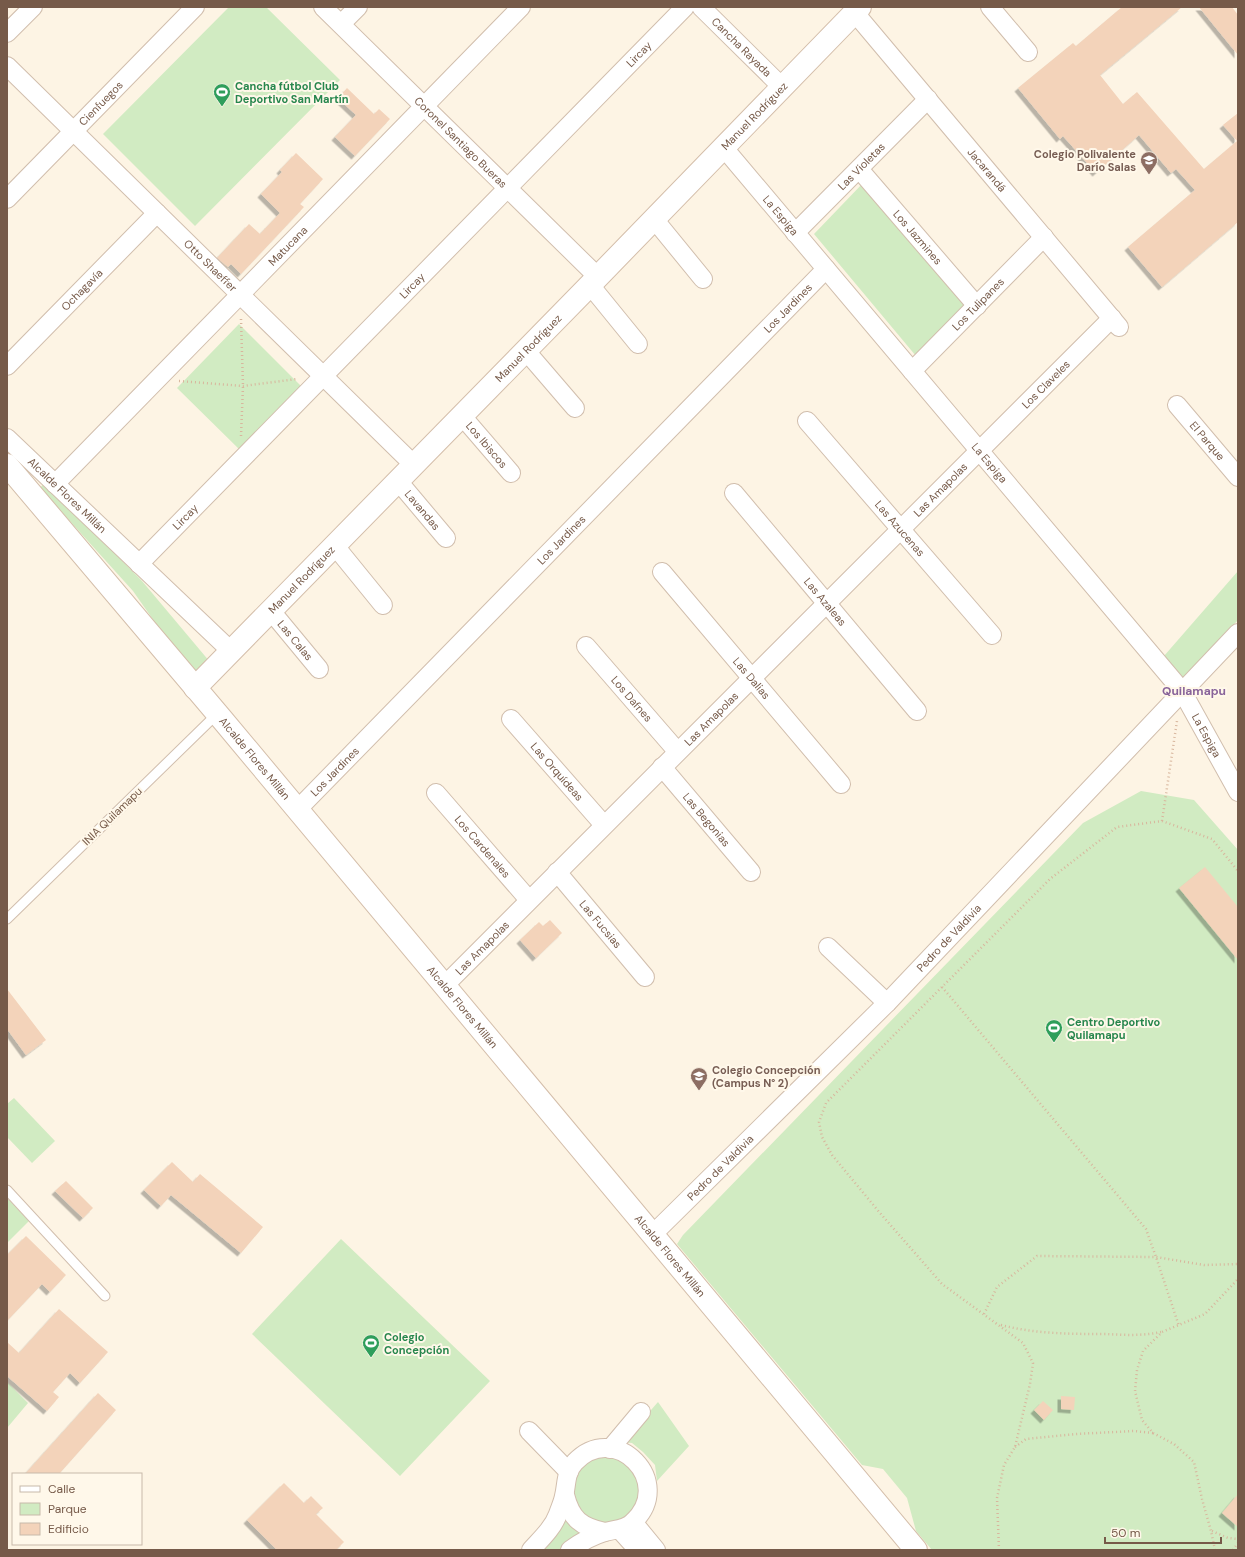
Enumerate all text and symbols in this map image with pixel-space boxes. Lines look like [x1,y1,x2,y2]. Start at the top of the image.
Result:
street label: Cancha Rayada [709,14,774,80]
street label: Lircay [623,38,655,70]
street label: Cienfuegos [76,78,126,129]
place label: Cancha fútbol Club Deportivo San Martín [235,79,349,106]
street label: Manuel Rodríguez [718,79,790,153]
sports icon: Cancha fútbol Club Deportivo San Martín [212,82,232,107]
street label: Coronel Santiago Bueras [411,94,510,191]
street label: Las Violetas [835,140,888,193]
street label: Jacarandá [964,145,1009,195]
place label: Colegio Polivalente Darío Salas [1034,147,1136,174]
school or university icon: Colegio Polivalente Darío Salas [1139,150,1159,175]
street label: La Espiga [760,192,802,238]
street label: Los Jazmines [890,207,945,267]
street label: Matucana [265,223,310,269]
street label: Otto Shaeffer [181,236,240,295]
street label: Ochagavía [58,266,106,314]
street label: Lircay [396,270,428,301]
street label: Los Tulipanes [949,275,1007,333]
street label: Los Jardines [761,280,815,336]
street label: Manuel Rodríguez [492,311,565,385]
street label: Los Claveles [1019,357,1073,411]
street label: El Parque [1187,418,1228,463]
street label: Los Ibiscos [463,419,511,471]
street label: La Espiga [969,440,1011,486]
street label: Alcalde Flores Millán [25,455,109,536]
street label: Las Amapolas [910,460,970,520]
street label: Lavandas [402,487,443,533]
street label: Las Azucenas [872,498,928,559]
street label: Lircay [169,501,201,533]
street label: Los Jardines [534,512,589,567]
street label: Manuel Rodríguez [265,543,338,616]
street label: Las Azaleas [801,575,850,629]
street label: Las Calas [274,617,316,663]
street label: Las Dalias [730,654,773,702]
street label: Los Dafnes [608,673,655,725]
district label: Quilamapu [1162,683,1226,699]
street label: Las Amapolas [681,689,741,749]
street label: La Espiga [1189,711,1224,760]
street label: Alcalde Flores Millán [216,714,293,802]
street label: Las Orquídeas [528,740,586,804]
street label: Los Jardines [308,744,362,799]
street label: INIA Quilamapu [79,784,145,848]
street label: Las Begonias [680,790,733,849]
street label: Los Cardenales [452,813,513,881]
street label: Las Fucsias [577,897,625,951]
street label: Pedro de Valdivia [913,901,984,975]
street label: Las Amapolas [452,918,512,978]
street label: Alcalde Flores Millán [424,963,501,1051]
place label: Centro Deportivo Quilamapu [1067,1015,1161,1042]
sports icon: Centro Deportivo Quilamapu [1044,1018,1064,1043]
place label: Colegio Concepción (Campus N° 2) [712,1063,821,1090]
school or university icon: Colegio Concepción (Campus N° 2) [689,1066,709,1091]
street label: Pedro de Valdivia [684,1132,756,1203]
street label: Alcalde Flores Millán [632,1212,709,1300]
place label: Colegio Concepción [384,1330,450,1357]
sports icon: Colegio Concepción [361,1333,381,1358]
legend [12,1473,142,1545]
text: Calle [48,1481,75,1497]
text: Parque [48,1501,87,1517]
scale bar [1105,1519,1221,1545]
text: Edificio [48,1521,89,1537]
text: 50 m [1111,1525,1140,1541]

